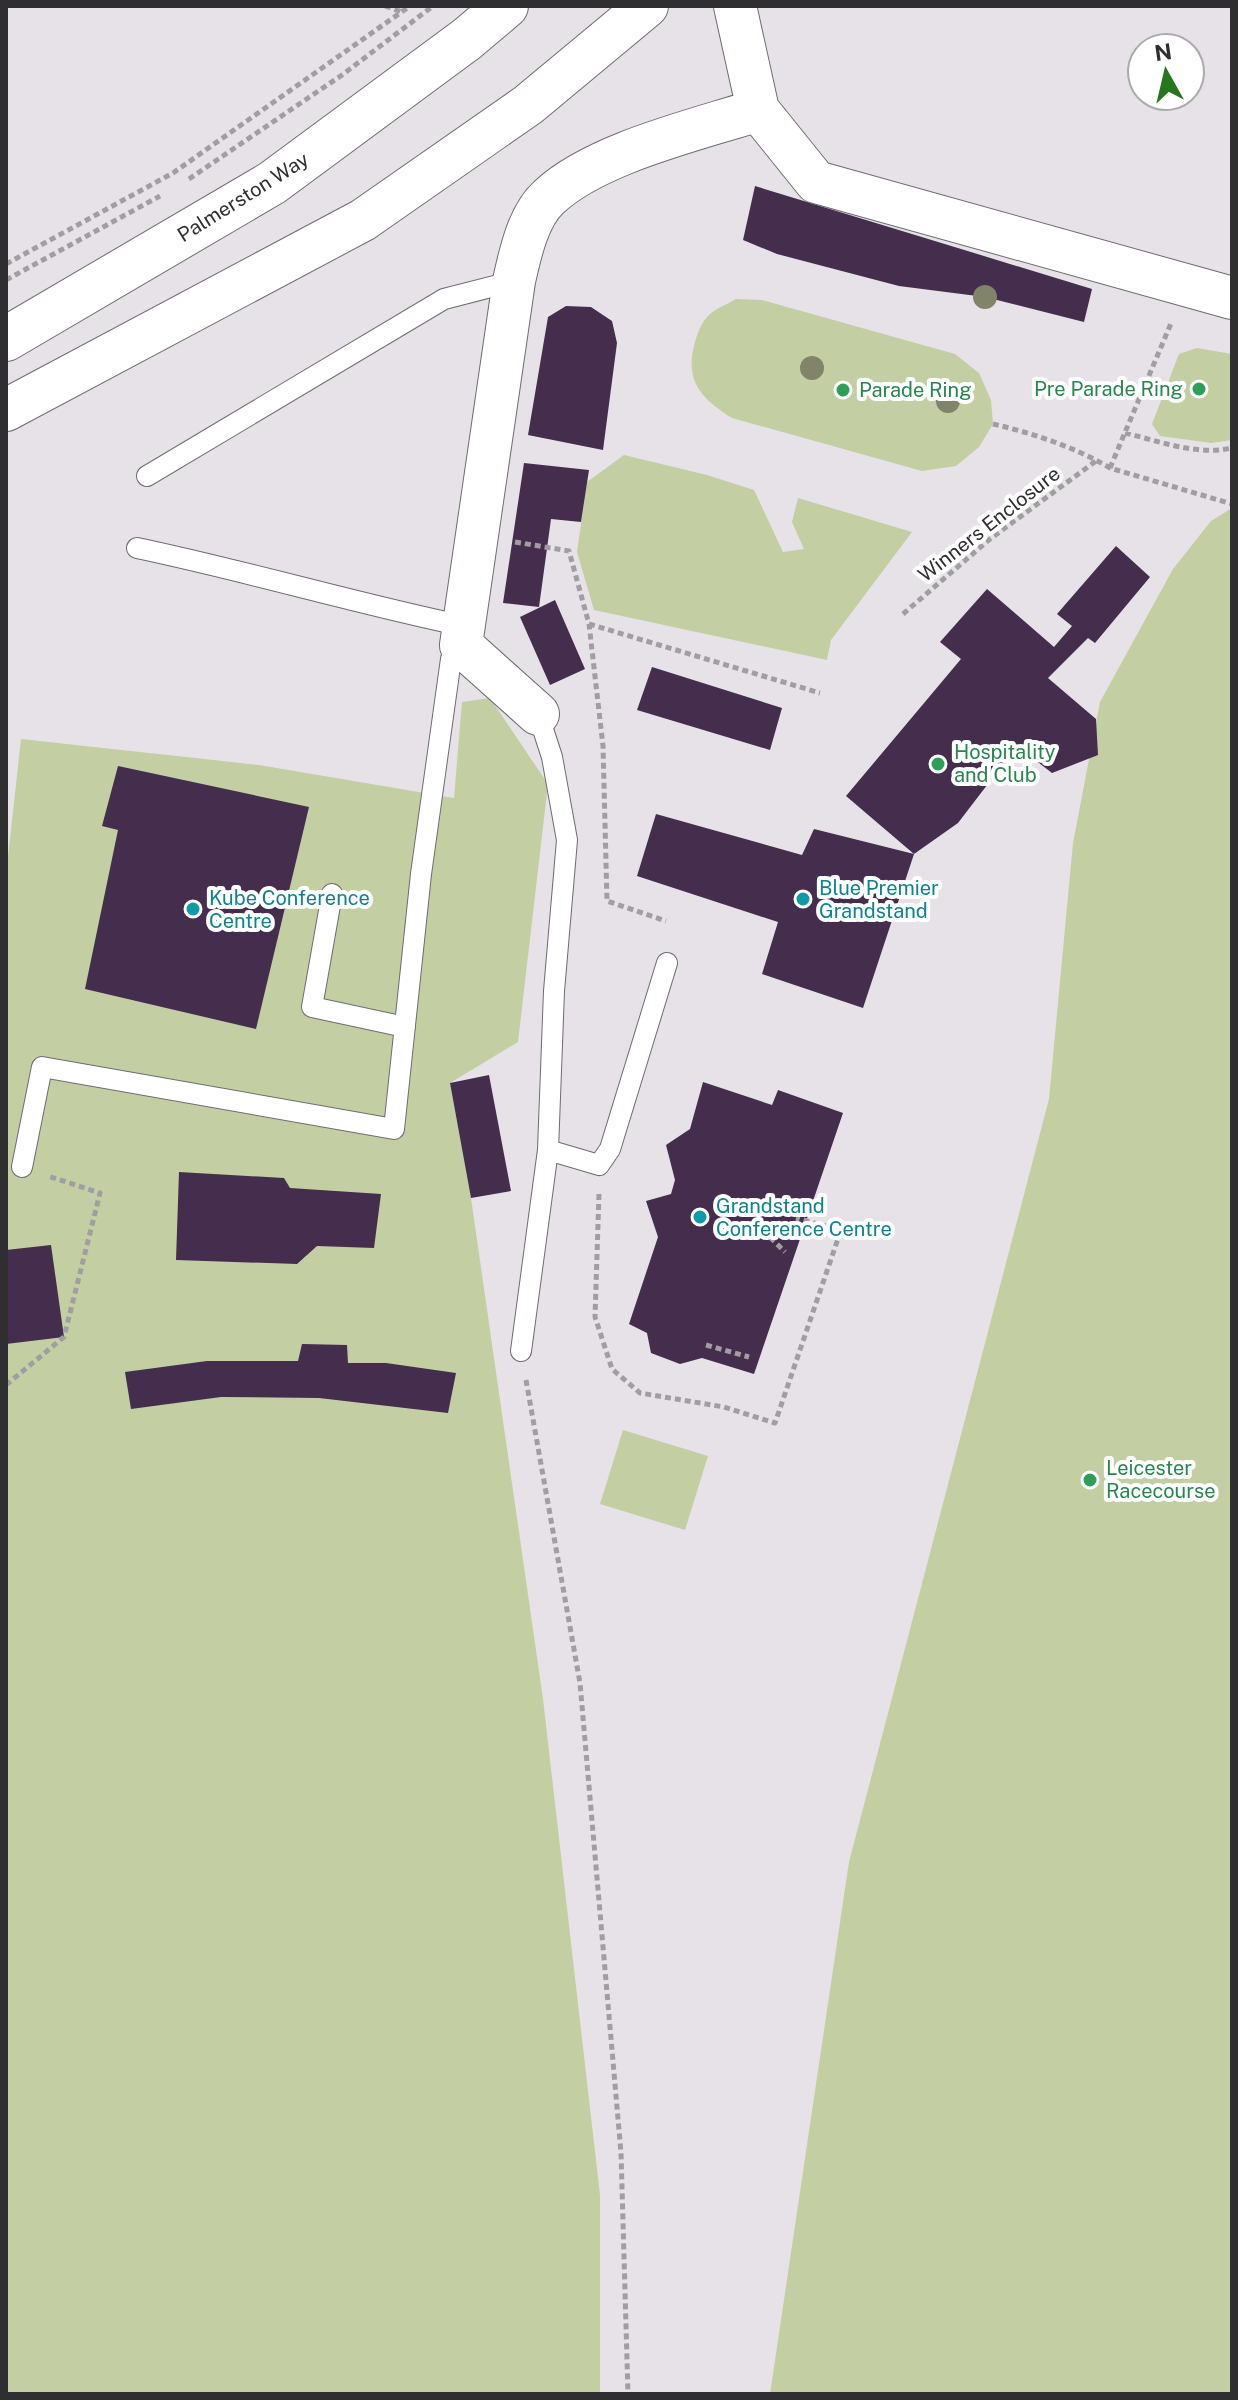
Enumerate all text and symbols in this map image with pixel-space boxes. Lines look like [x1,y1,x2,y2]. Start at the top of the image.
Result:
north arrow [1126,32,1206,112]
text: N [1153,38,1174,66]
street label: Palmerston Way [173,147,313,247]
place label: Pre Parade Ring [1034,377,1183,401]
place label: Parade Ring [859,378,972,402]
marker: Pre Parade Ring [1190,380,1208,398]
marker: Parade Ring [834,381,852,399]
street label: Winners Enclosure [913,461,1065,587]
place label: Hospitality and Club [954,740,1056,787]
marker: Hospitality and Club [929,755,947,773]
place label: Blue Premier Grandstand [819,876,939,923]
place label: Kube Conference Centre [209,886,370,933]
marker: Blue Premier Grandstand [794,890,812,908]
marker: Kube Conference Centre [184,900,202,918]
place label: Grandstand Conference Centre [716,1194,892,1241]
marker: Grandstand Conference Centre [691,1208,709,1226]
place label: Leicester Racecourse [1106,1456,1216,1503]
marker: Leicester Racecourse [1081,1471,1099,1489]

